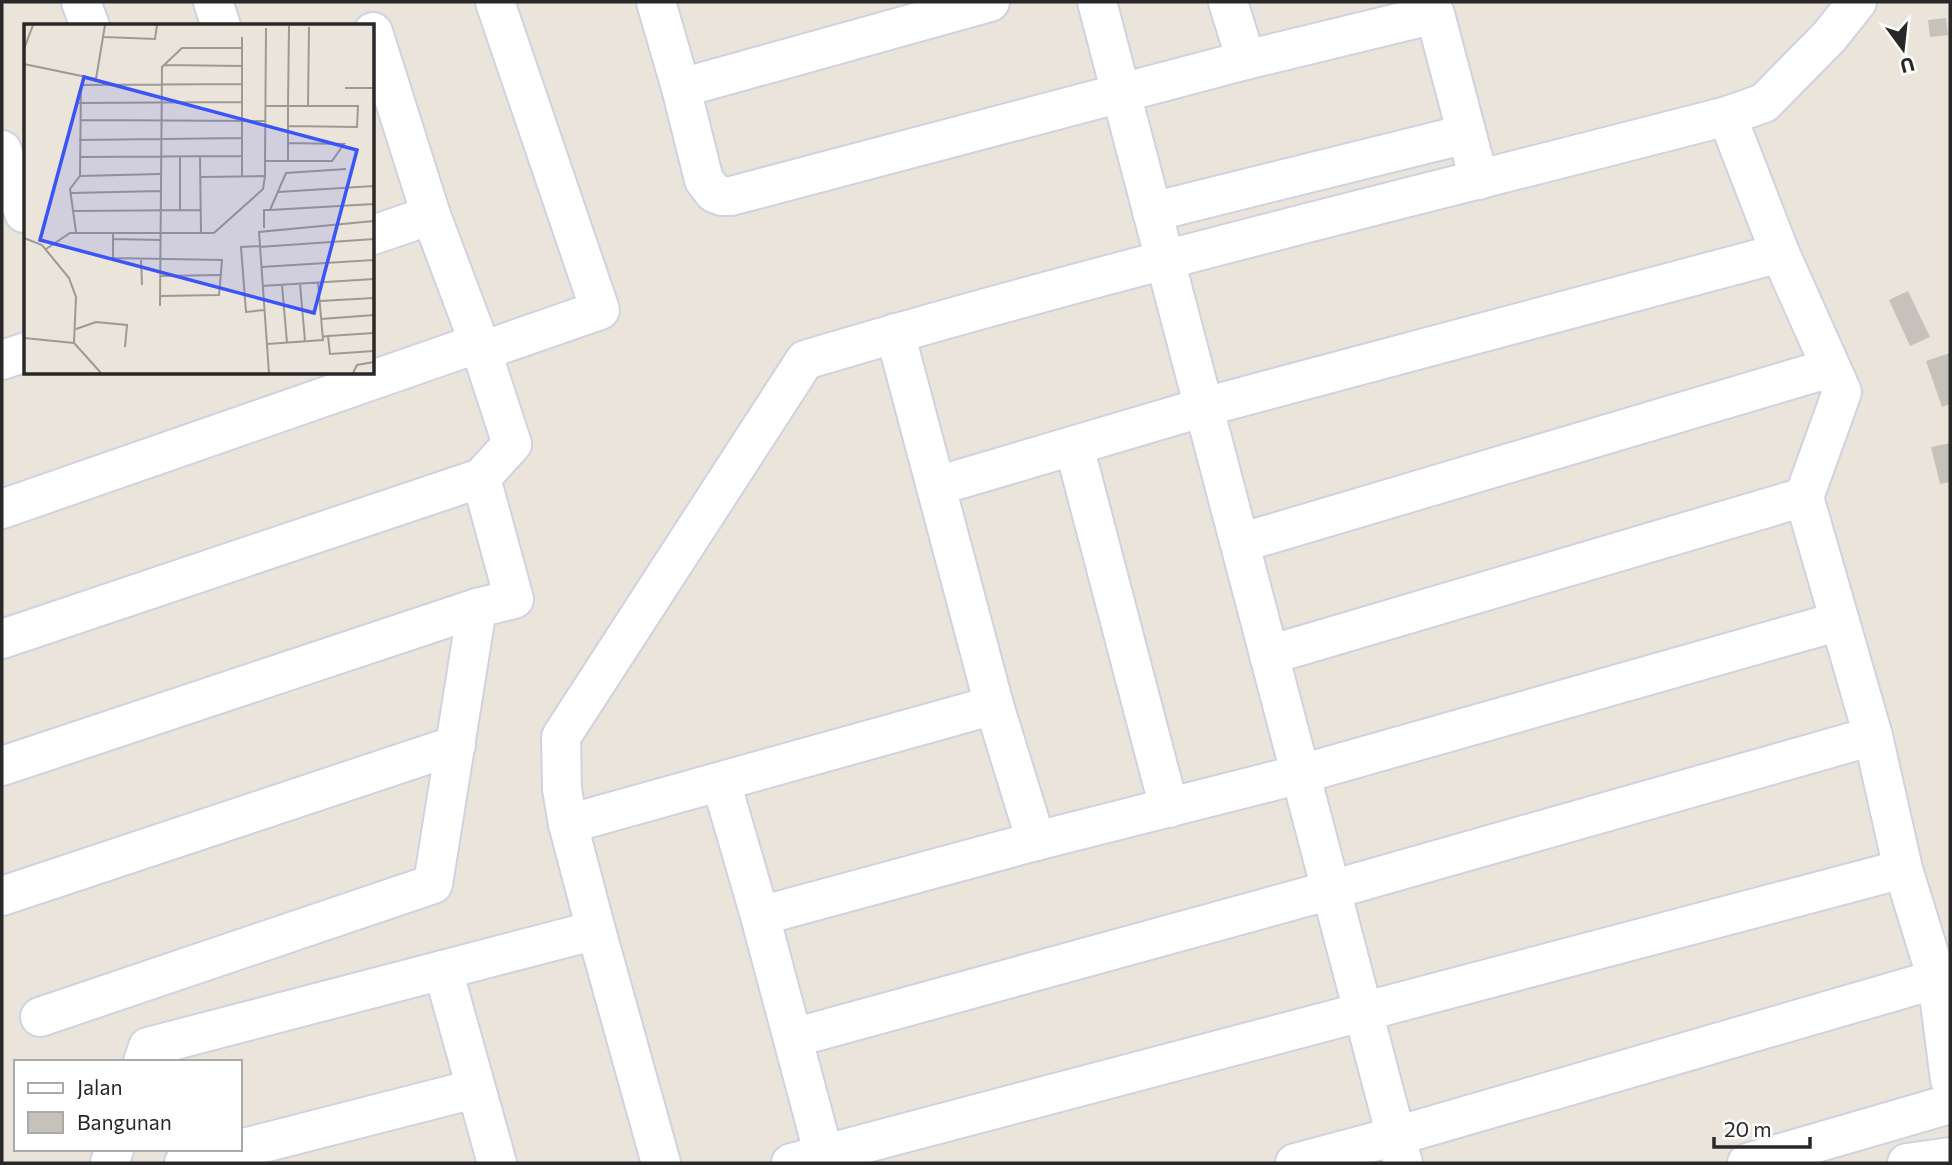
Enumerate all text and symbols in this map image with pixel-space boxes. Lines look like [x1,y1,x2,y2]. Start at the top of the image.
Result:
north arrow [1868,14,1938,84]
inset map [24,24,374,374]
text: U [1898,53,1917,79]
legend [14,1060,242,1151]
text: Jalan [77,1074,122,1099]
scale bar [1714,1106,1810,1150]
text: Bangunan [77,1109,172,1134]
text: 20 m [1724,1116,1772,1141]

